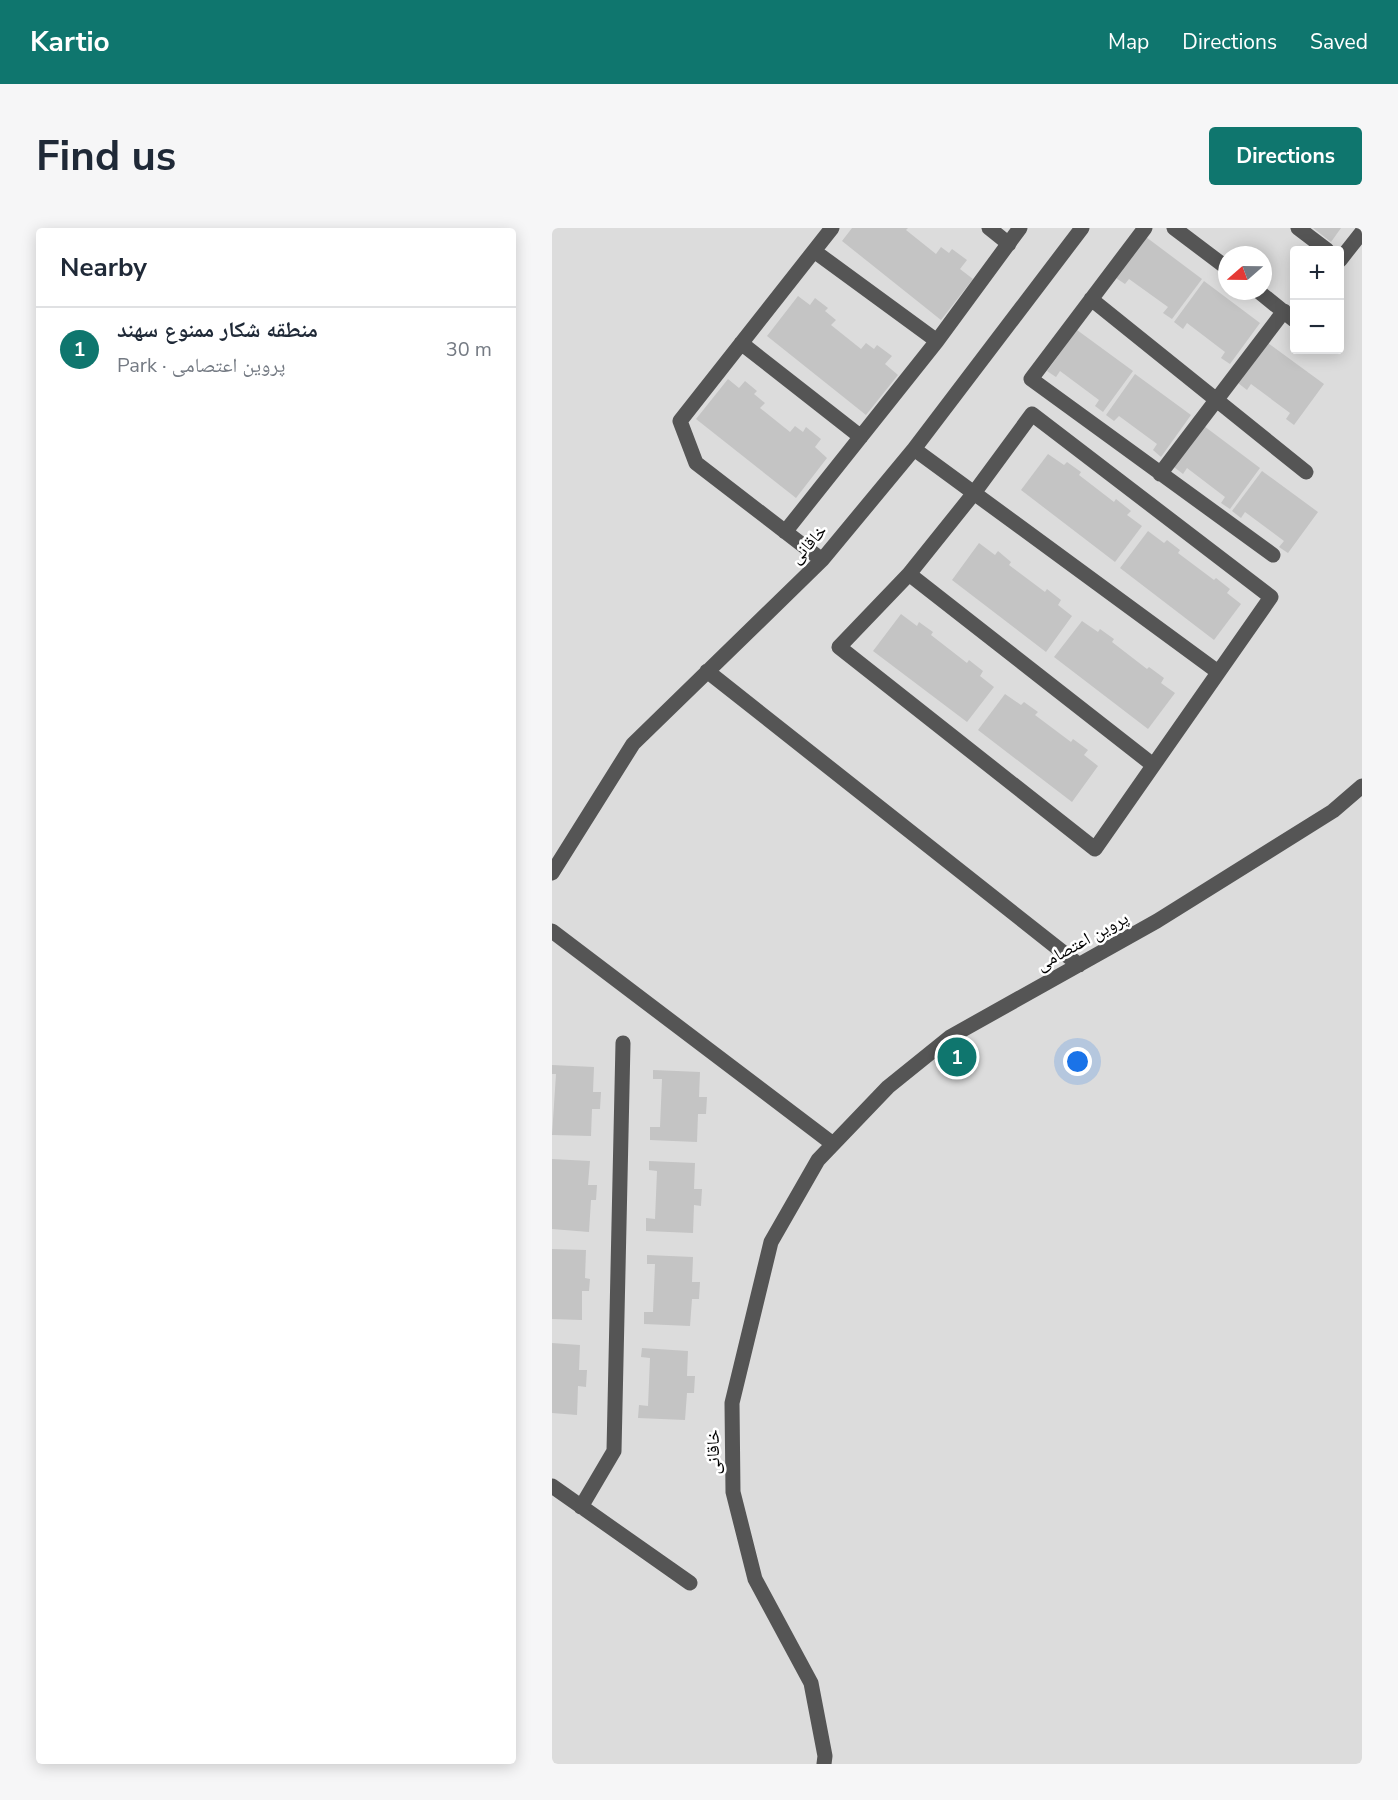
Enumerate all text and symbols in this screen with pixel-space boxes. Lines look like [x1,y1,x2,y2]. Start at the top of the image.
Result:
text: Kartio [30,23,110,61]
text: Map [1108,28,1149,56]
text: Directions [1182,28,1277,56]
text: Saved [1310,28,1368,56]
button: Directions [1209,127,1362,185]
text: Find us [36,128,176,185]
north arrow [1218,246,1272,300]
map controls [1290,246,1344,354]
button: + [1290,246,1344,300]
text: Nearby [60,250,147,285]
button: − [1290,300,1344,354]
text: منطقه شکار ممنوع سهند [117,315,318,345]
text: 1 [74,336,86,363]
text: 30 m [446,336,492,363]
text: Park · پروین اعتصامی [117,352,285,379]
street label: خاقانی [784,519,832,569]
street label: پروین اعتصامی [1031,906,1133,976]
pin: 1 [938,1034,976,1080]
your location [1063,1047,1092,1076]
street label: خاقانی [701,1429,725,1475]

